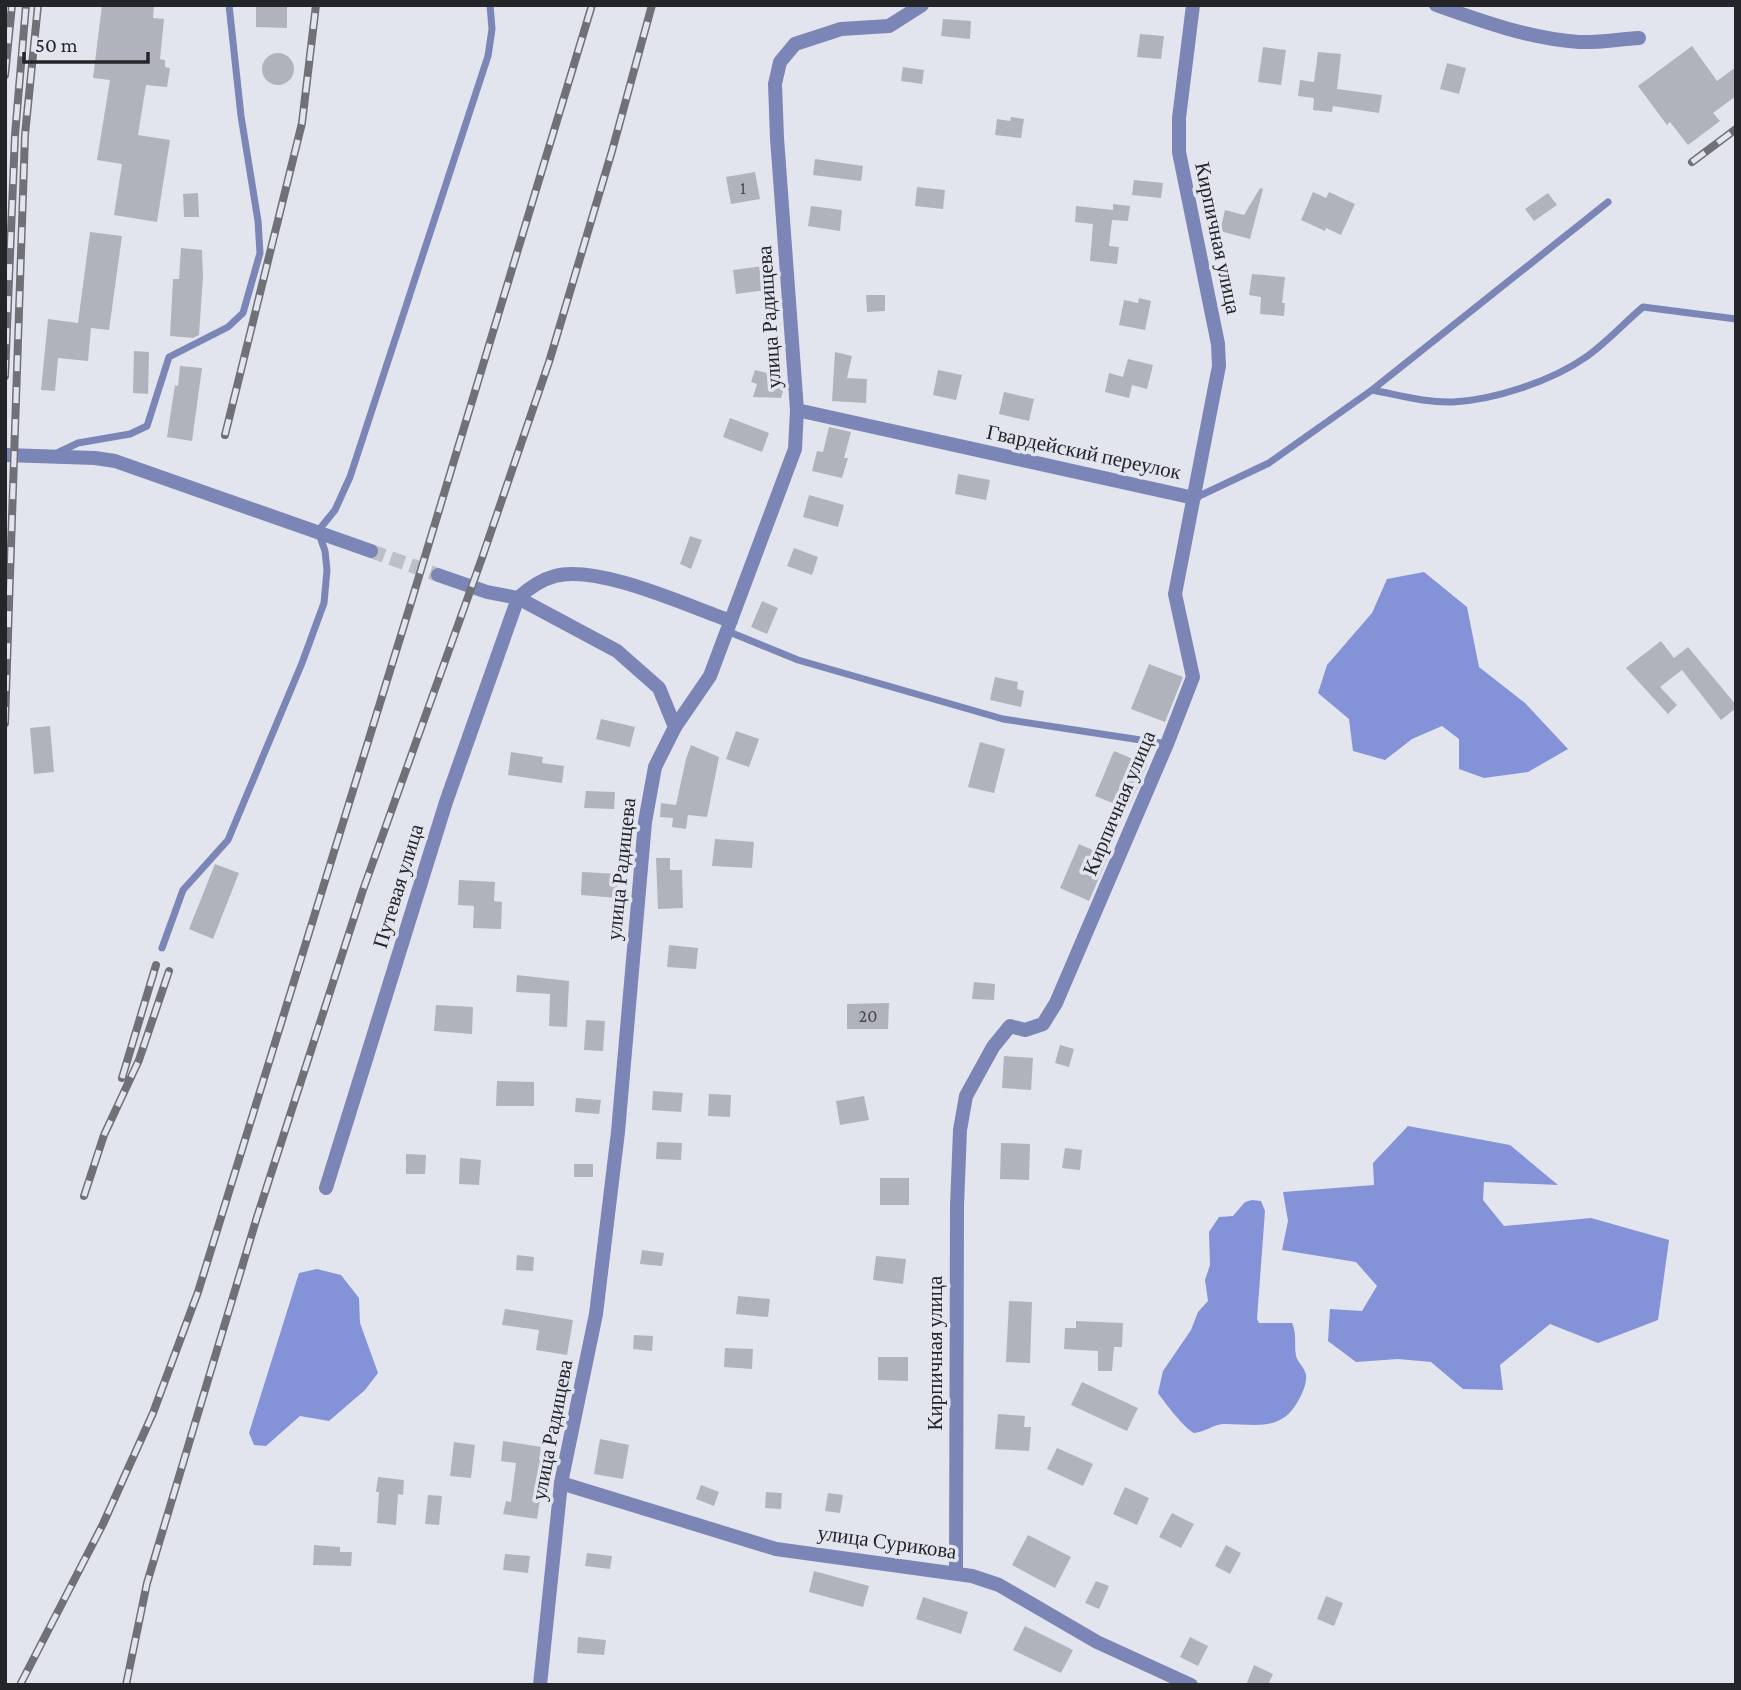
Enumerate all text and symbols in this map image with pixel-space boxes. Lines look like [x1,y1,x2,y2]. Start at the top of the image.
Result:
scale bar [24,21,149,65]
text: 50 m [35,33,78,57]
street label: Кирпичная улица [1190,160,1246,317]
house number: 1 [740,178,746,198]
street label: улица Радищева [752,244,786,389]
street label: Гвардейский переулок [985,420,1184,485]
street label: Кирпичная улица [1078,726,1161,879]
street label: улица Радищева [602,796,640,941]
street label: Путевая улица [368,820,428,951]
house number: 20 [859,1006,877,1026]
street label: Кирпичная улица [923,1275,947,1430]
street label: улица Радищева [527,1357,578,1503]
street label: улица Сурикова [816,1520,959,1564]

